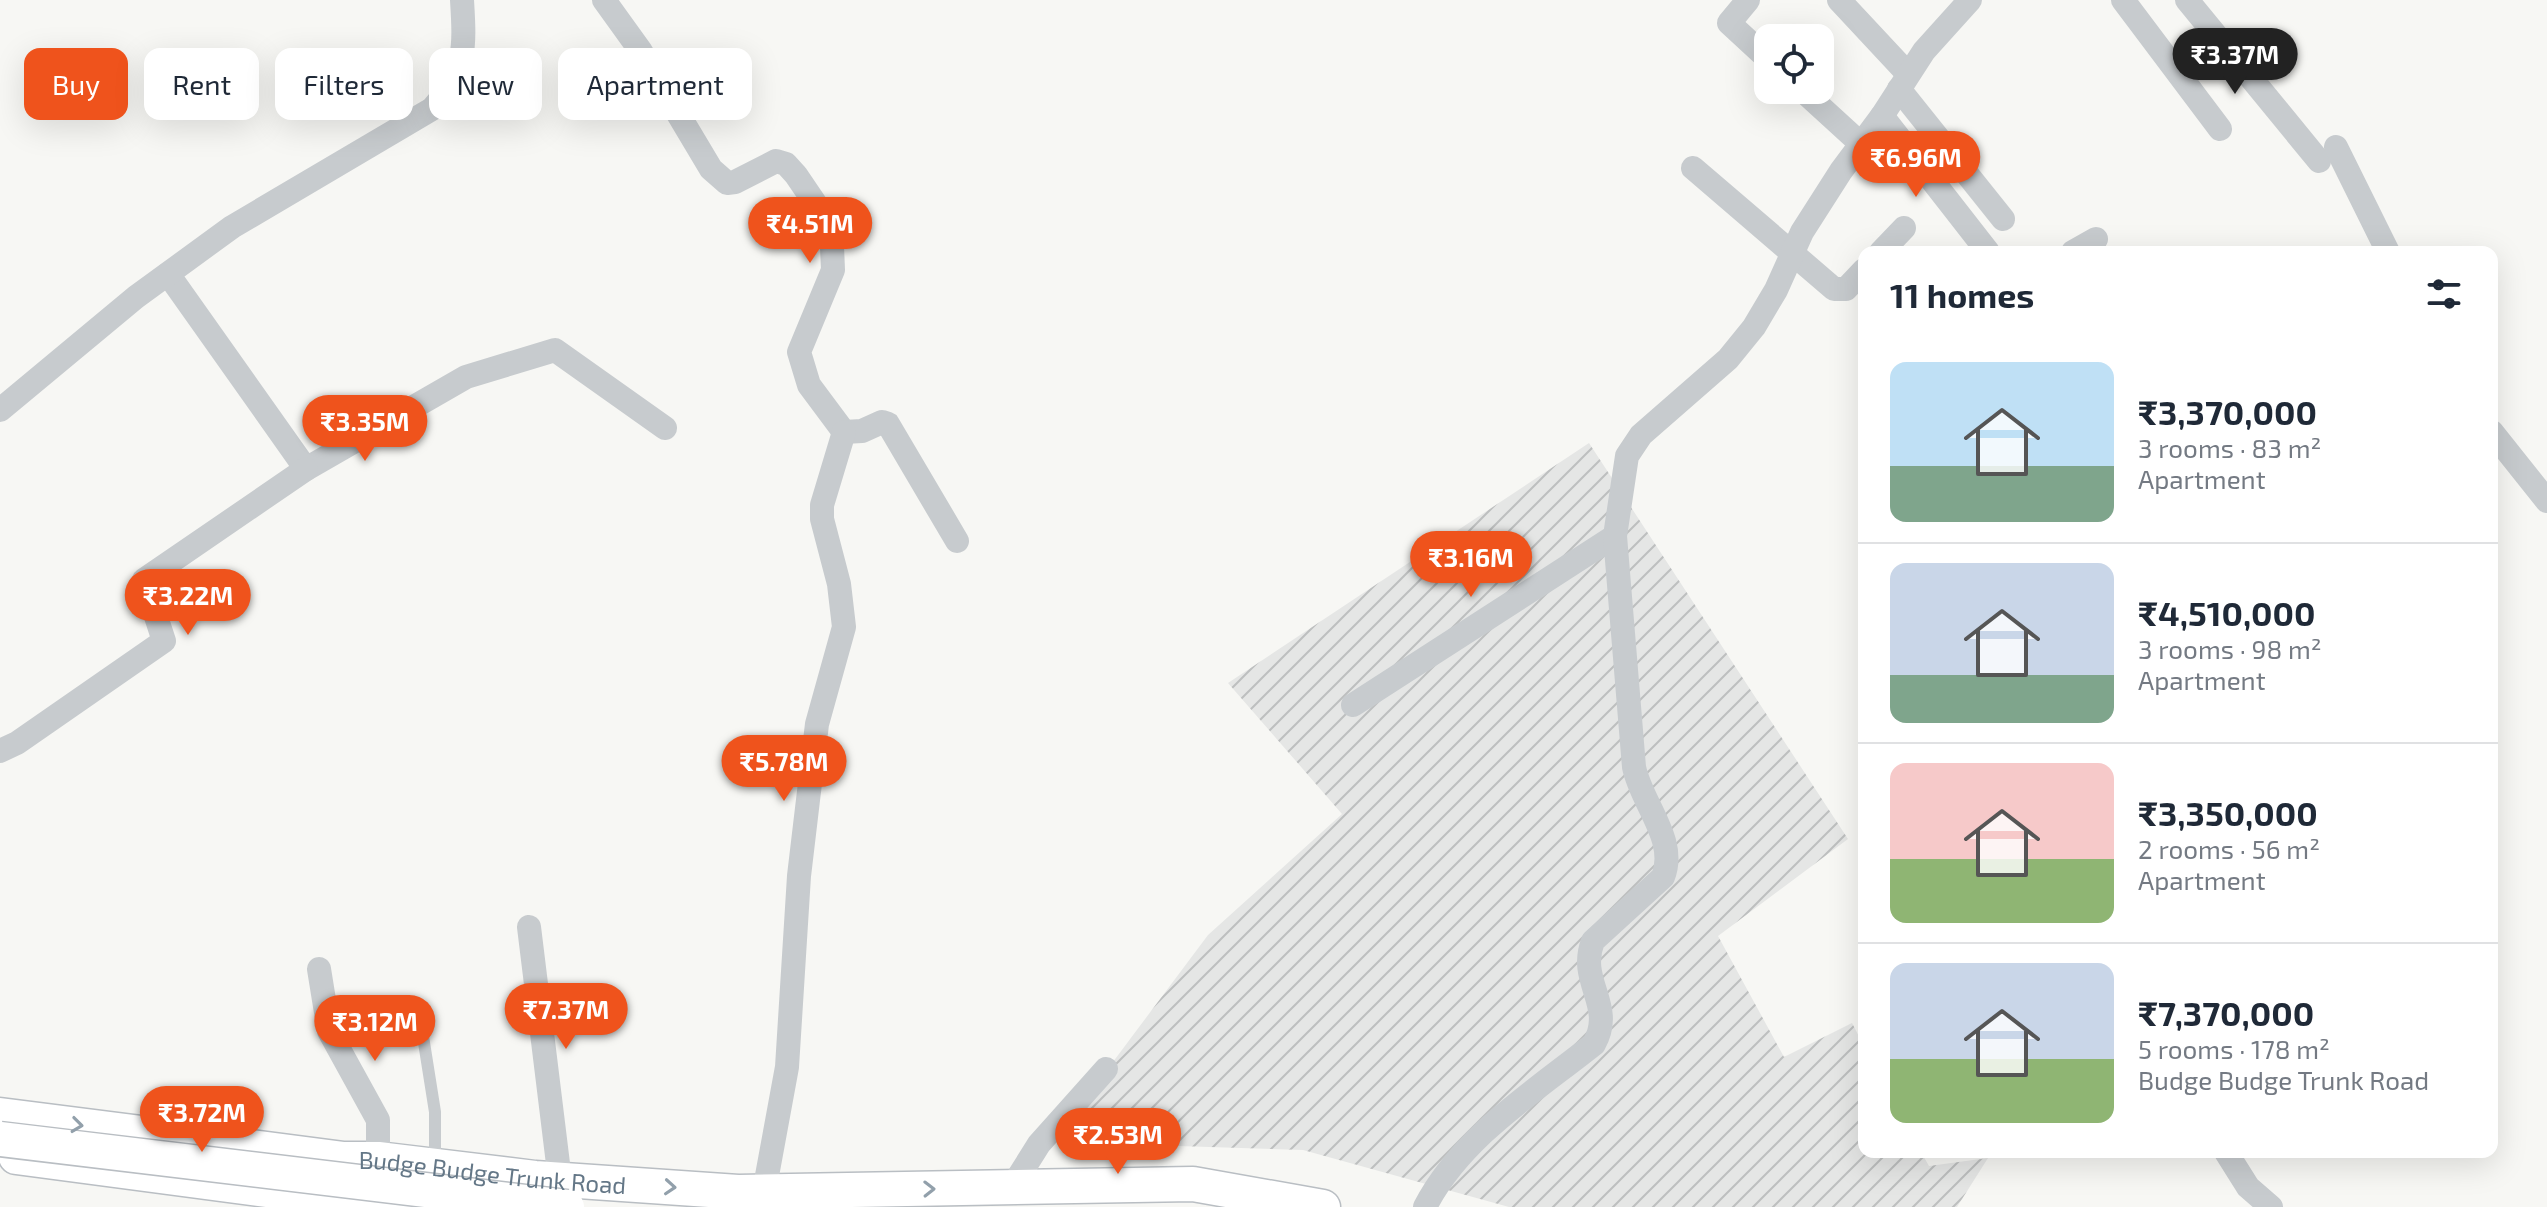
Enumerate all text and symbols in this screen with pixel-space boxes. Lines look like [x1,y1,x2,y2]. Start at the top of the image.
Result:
map controls [1754,24,1834,104]
button: locate [1754,24,1834,104]
pin: ₹3.37M [2170,28,2300,96]
text: ₹3.37M [2191,38,2279,69]
chip: Buy [24,48,128,120]
chip: Rent [144,48,259,120]
chip: Filters [275,48,413,120]
chip: New [429,48,542,120]
chip: Apartment [558,48,752,120]
pin: ₹6.96M [1851,131,1981,199]
text: ₹6.96M [1870,141,1962,172]
pin: ₹4.51M [745,197,875,265]
text: ₹4.51M [766,207,854,238]
icon: filters [2422,272,2466,316]
text: 11 homes [1890,274,2034,315]
text: ₹3,370,000 [2138,391,2317,432]
icon: home [1954,394,2050,490]
pin: ₹3.35M [300,395,430,463]
text: ₹3.35M [320,405,410,436]
text: 3 rooms · 83 m² [2138,432,2321,463]
text: Apartment [2138,463,2266,494]
pin: ₹3.16M [1406,531,1536,599]
text: ₹3.16M [1428,541,1514,572]
pin: ₹3.22M [123,569,253,637]
text: ₹3.22M [143,579,233,610]
text: ₹4,510,000 [2138,592,2315,633]
icon: home [1954,595,2050,691]
text: 3 rooms · 98 m² [2138,633,2322,664]
text: Apartment [2138,664,2266,695]
pin: ₹5.78M [719,735,849,803]
text: ₹5.78M [740,745,828,776]
text: ₹3,350,000 [2138,792,2318,833]
icon: home [1954,795,2050,891]
text: 2 rooms · 56 m² [2138,833,2320,864]
text: Apartment [2138,864,2266,895]
pin: ₹7.37M [501,983,631,1051]
text: ₹7,370,000 [2138,992,2314,1033]
text: ₹7.37M [523,993,609,1024]
pin: ₹3.12M [310,995,440,1063]
icon: home [1954,995,2050,1091]
text: ₹3.12M [332,1005,418,1036]
text: 5 rooms · 178 m² [2138,1033,2330,1064]
text: Budge Budge Trunk Road [2138,1064,2429,1095]
pin: ₹3.72M [137,1086,267,1154]
text: ₹3.72M [158,1096,246,1127]
pin: ₹2.53M [1053,1108,1183,1176]
one-way arrow [70,1116,84,1133]
text: ₹2.53M [1073,1118,1163,1149]
street label: Budge Budge Trunk Road [359,1144,627,1199]
one-way arrow [664,1179,677,1196]
one-way arrow [923,1180,936,1197]

